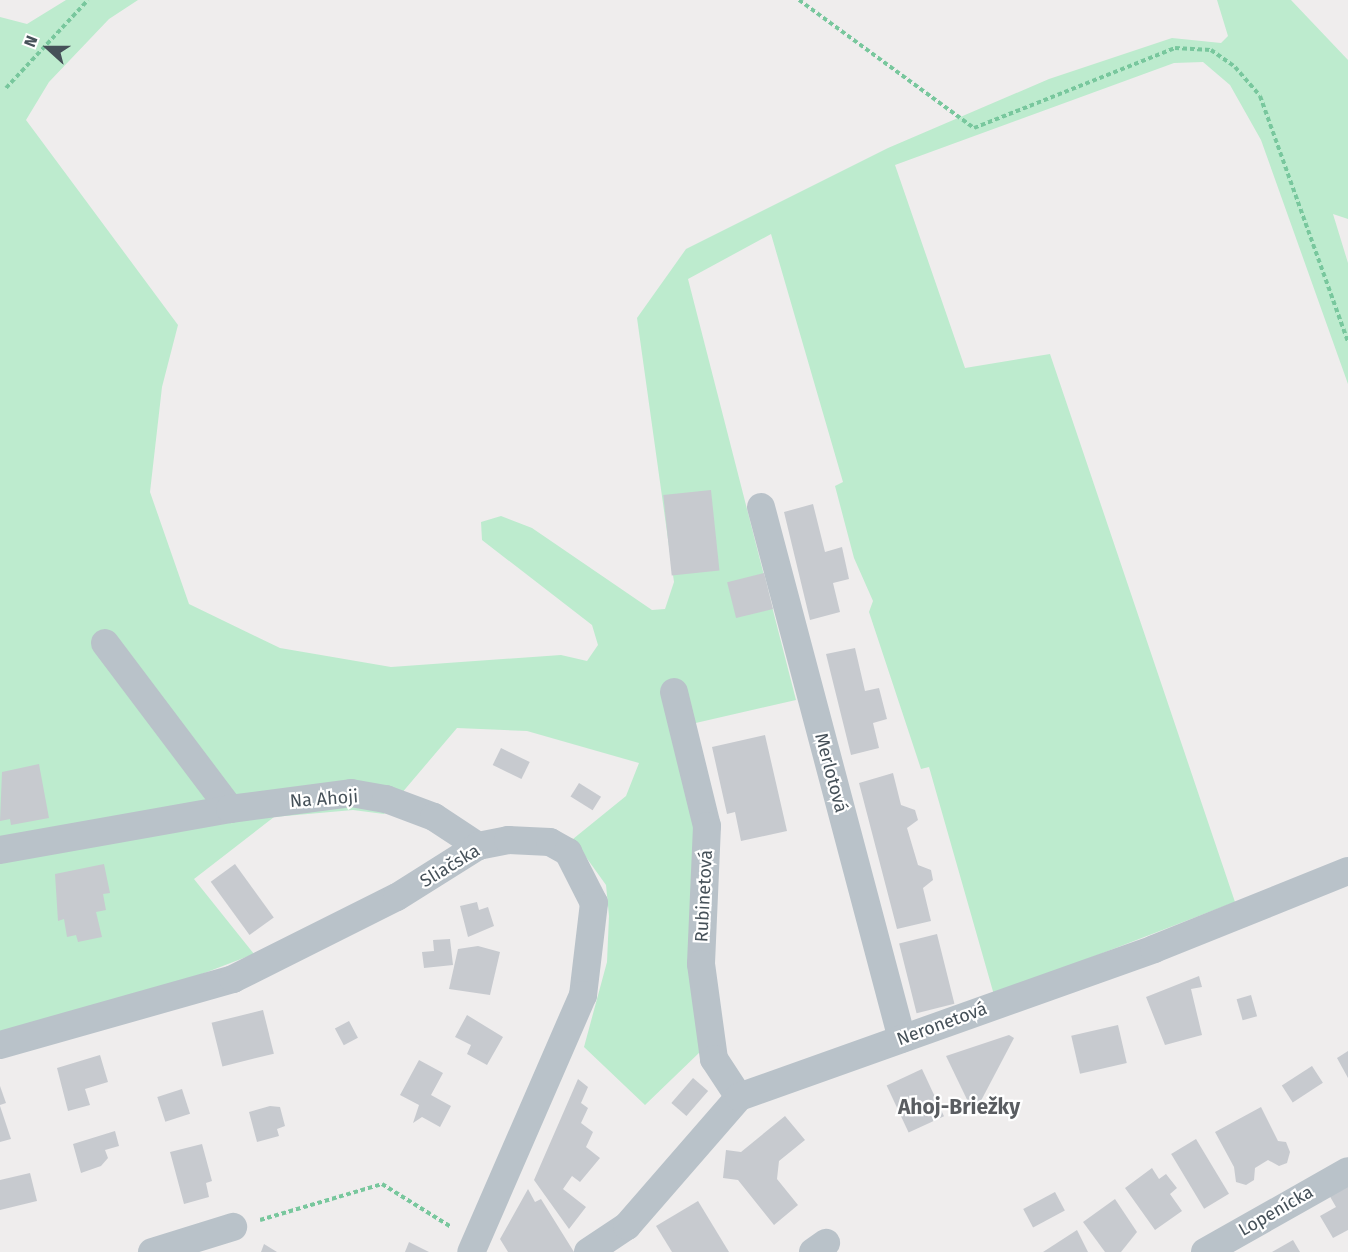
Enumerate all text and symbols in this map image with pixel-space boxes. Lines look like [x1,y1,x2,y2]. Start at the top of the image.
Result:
north arrow [18,18,78,78]
text: N [20,33,41,50]
street label: Merlotová [810,731,852,815]
street label: Na Ahoji [289,786,359,812]
street label: Sliačska [416,840,484,892]
street label: Rubinetová [691,849,717,943]
street label: Neronetová [894,998,990,1050]
district label: Ahoj-Briežky [898,1094,1020,1120]
street label: Lopenícka [1235,1181,1317,1241]

